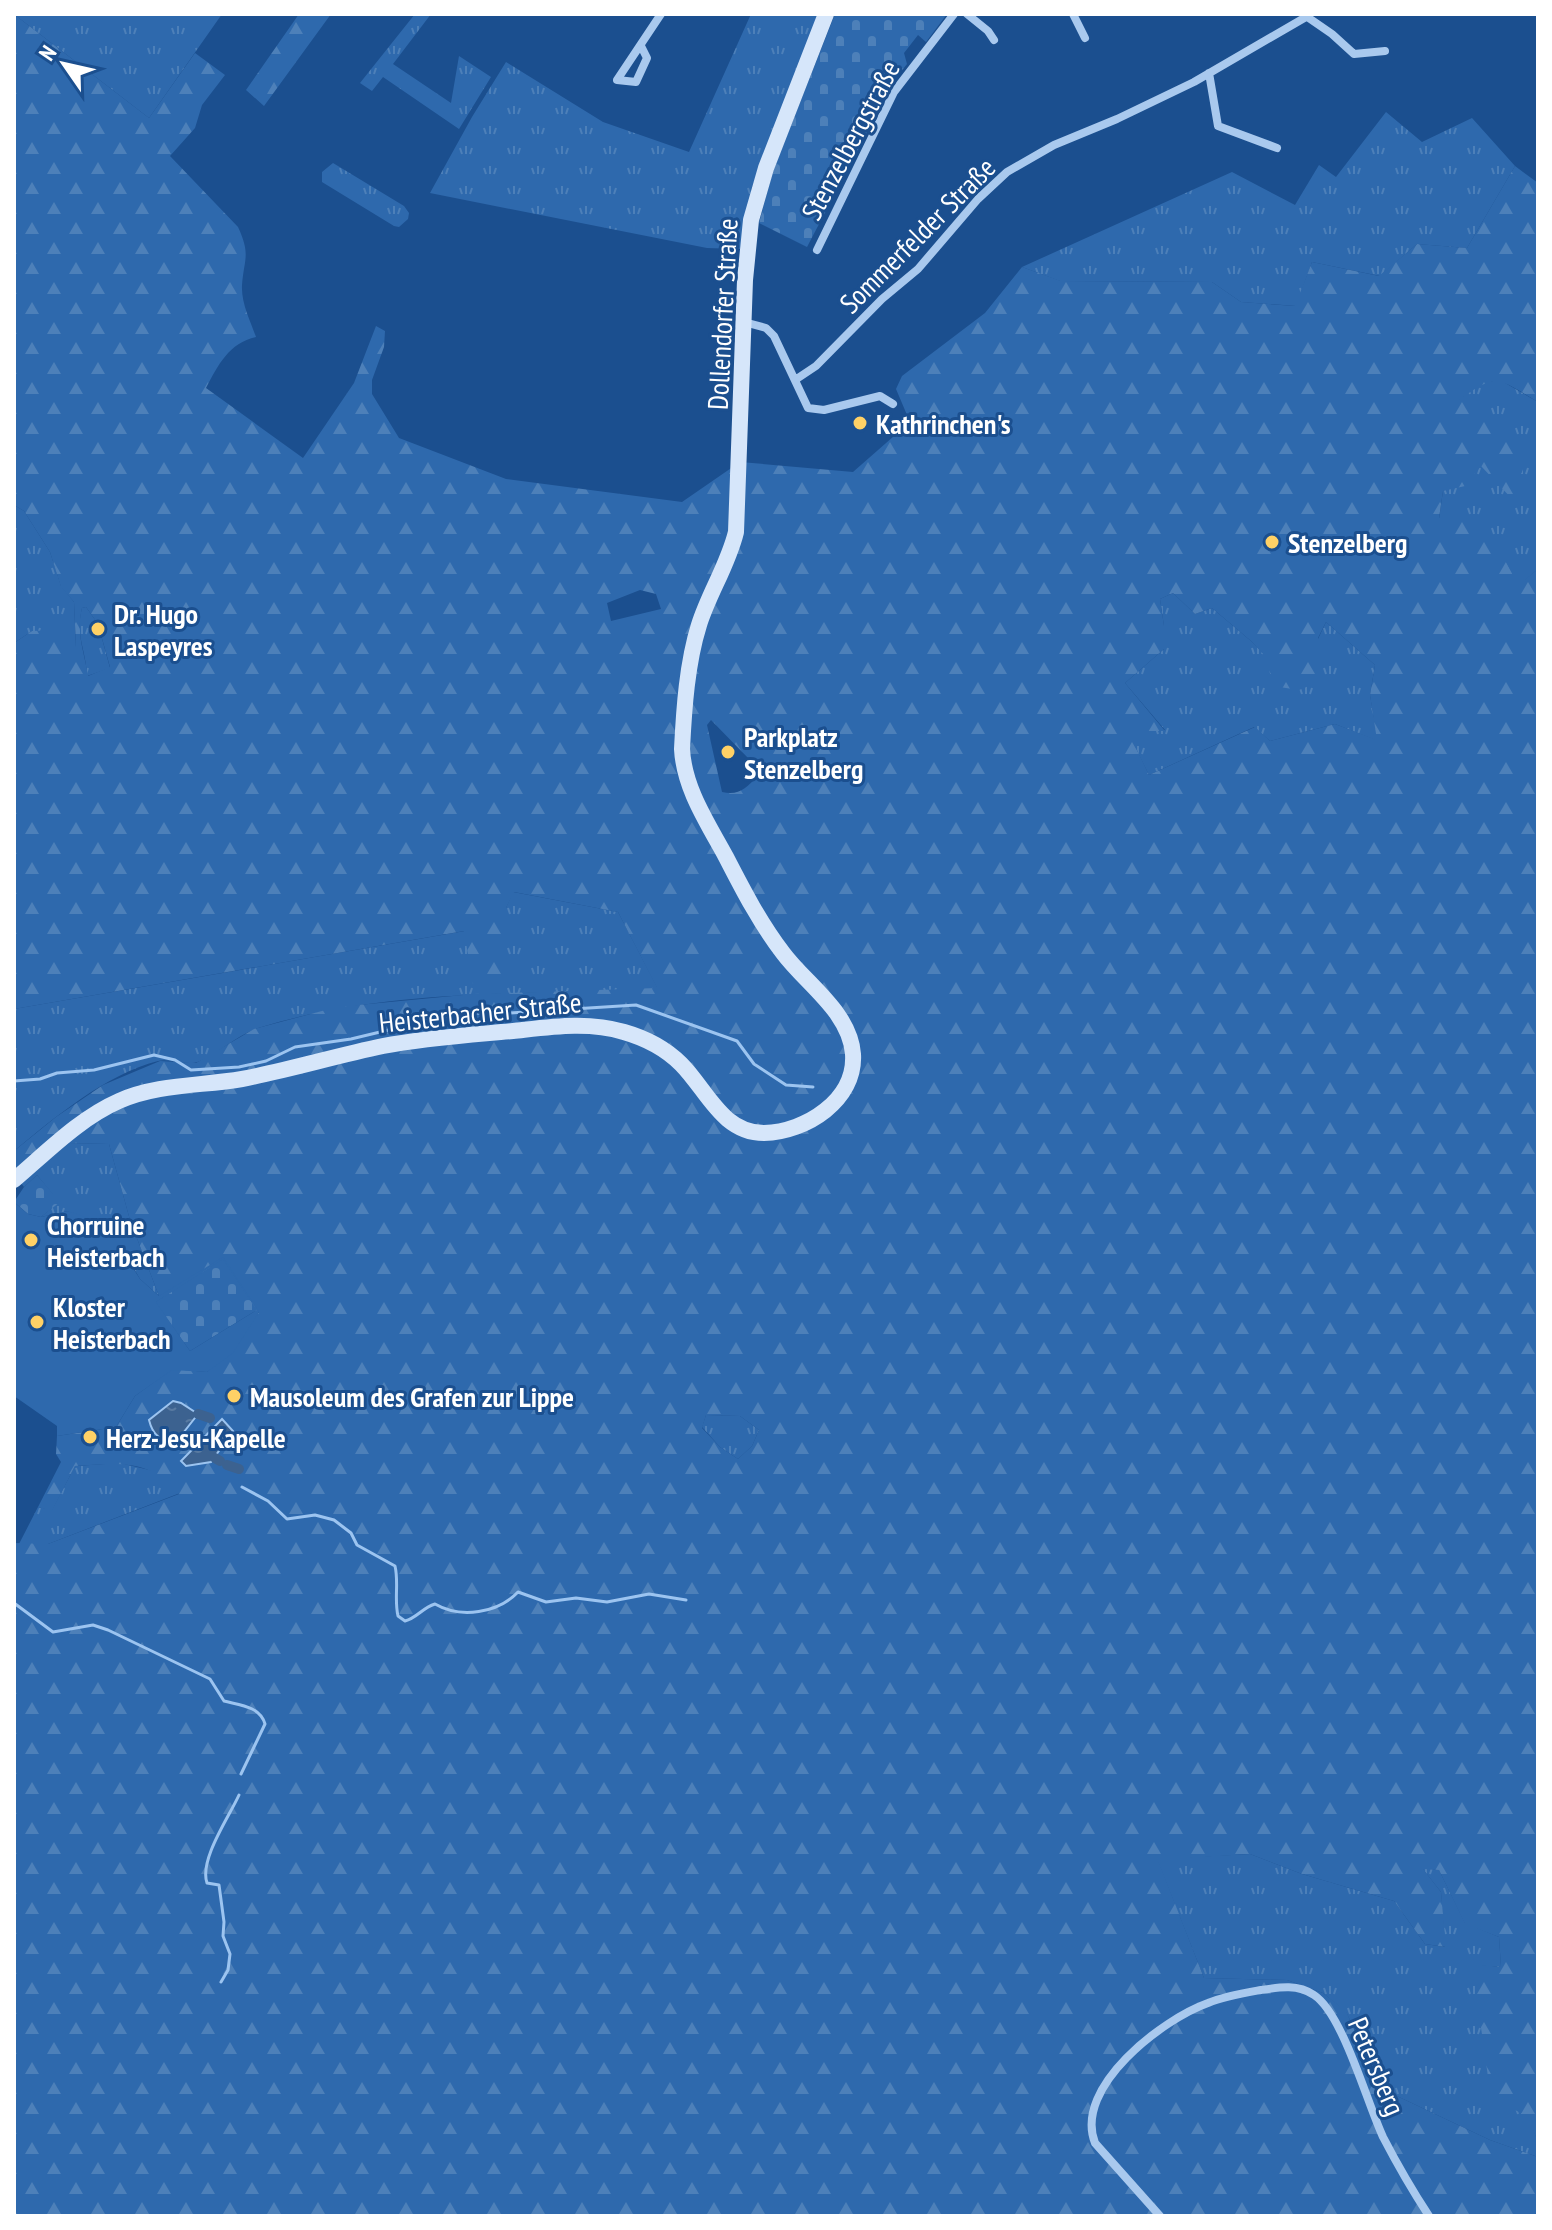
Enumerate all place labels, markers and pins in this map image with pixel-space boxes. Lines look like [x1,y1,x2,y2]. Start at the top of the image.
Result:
place label: Kathrinchen's [876,405,1011,442]
marker: Kathrinchen's [851,414,869,432]
place label: Stenzelberg [1288,524,1407,561]
marker: Stenzelberg [1263,533,1281,551]
place label: Dr. Hugo Laspeyres [114,595,213,664]
marker: Dr. Hugo Laspeyres [89,620,107,638]
place label: Parkplatz Stenzelberg [744,718,863,787]
marker: Parkplatz Stenzelberg [719,743,737,761]
place label: Chorruine Heisterbach [47,1206,165,1275]
marker: Chorruine Heisterbach [22,1231,40,1249]
place label: Kloster Heisterbach [53,1288,171,1357]
marker: Kloster Heisterbach [28,1313,46,1331]
place label: Mausoleum des Grafen zur Lippe [250,1378,574,1415]
marker: Mausoleum des Grafen zur Lippe [225,1387,243,1405]
place label: Herz-Jesu-Kapelle [106,1419,286,1456]
marker: Herz-Jesu-Kapelle [81,1428,99,1446]

